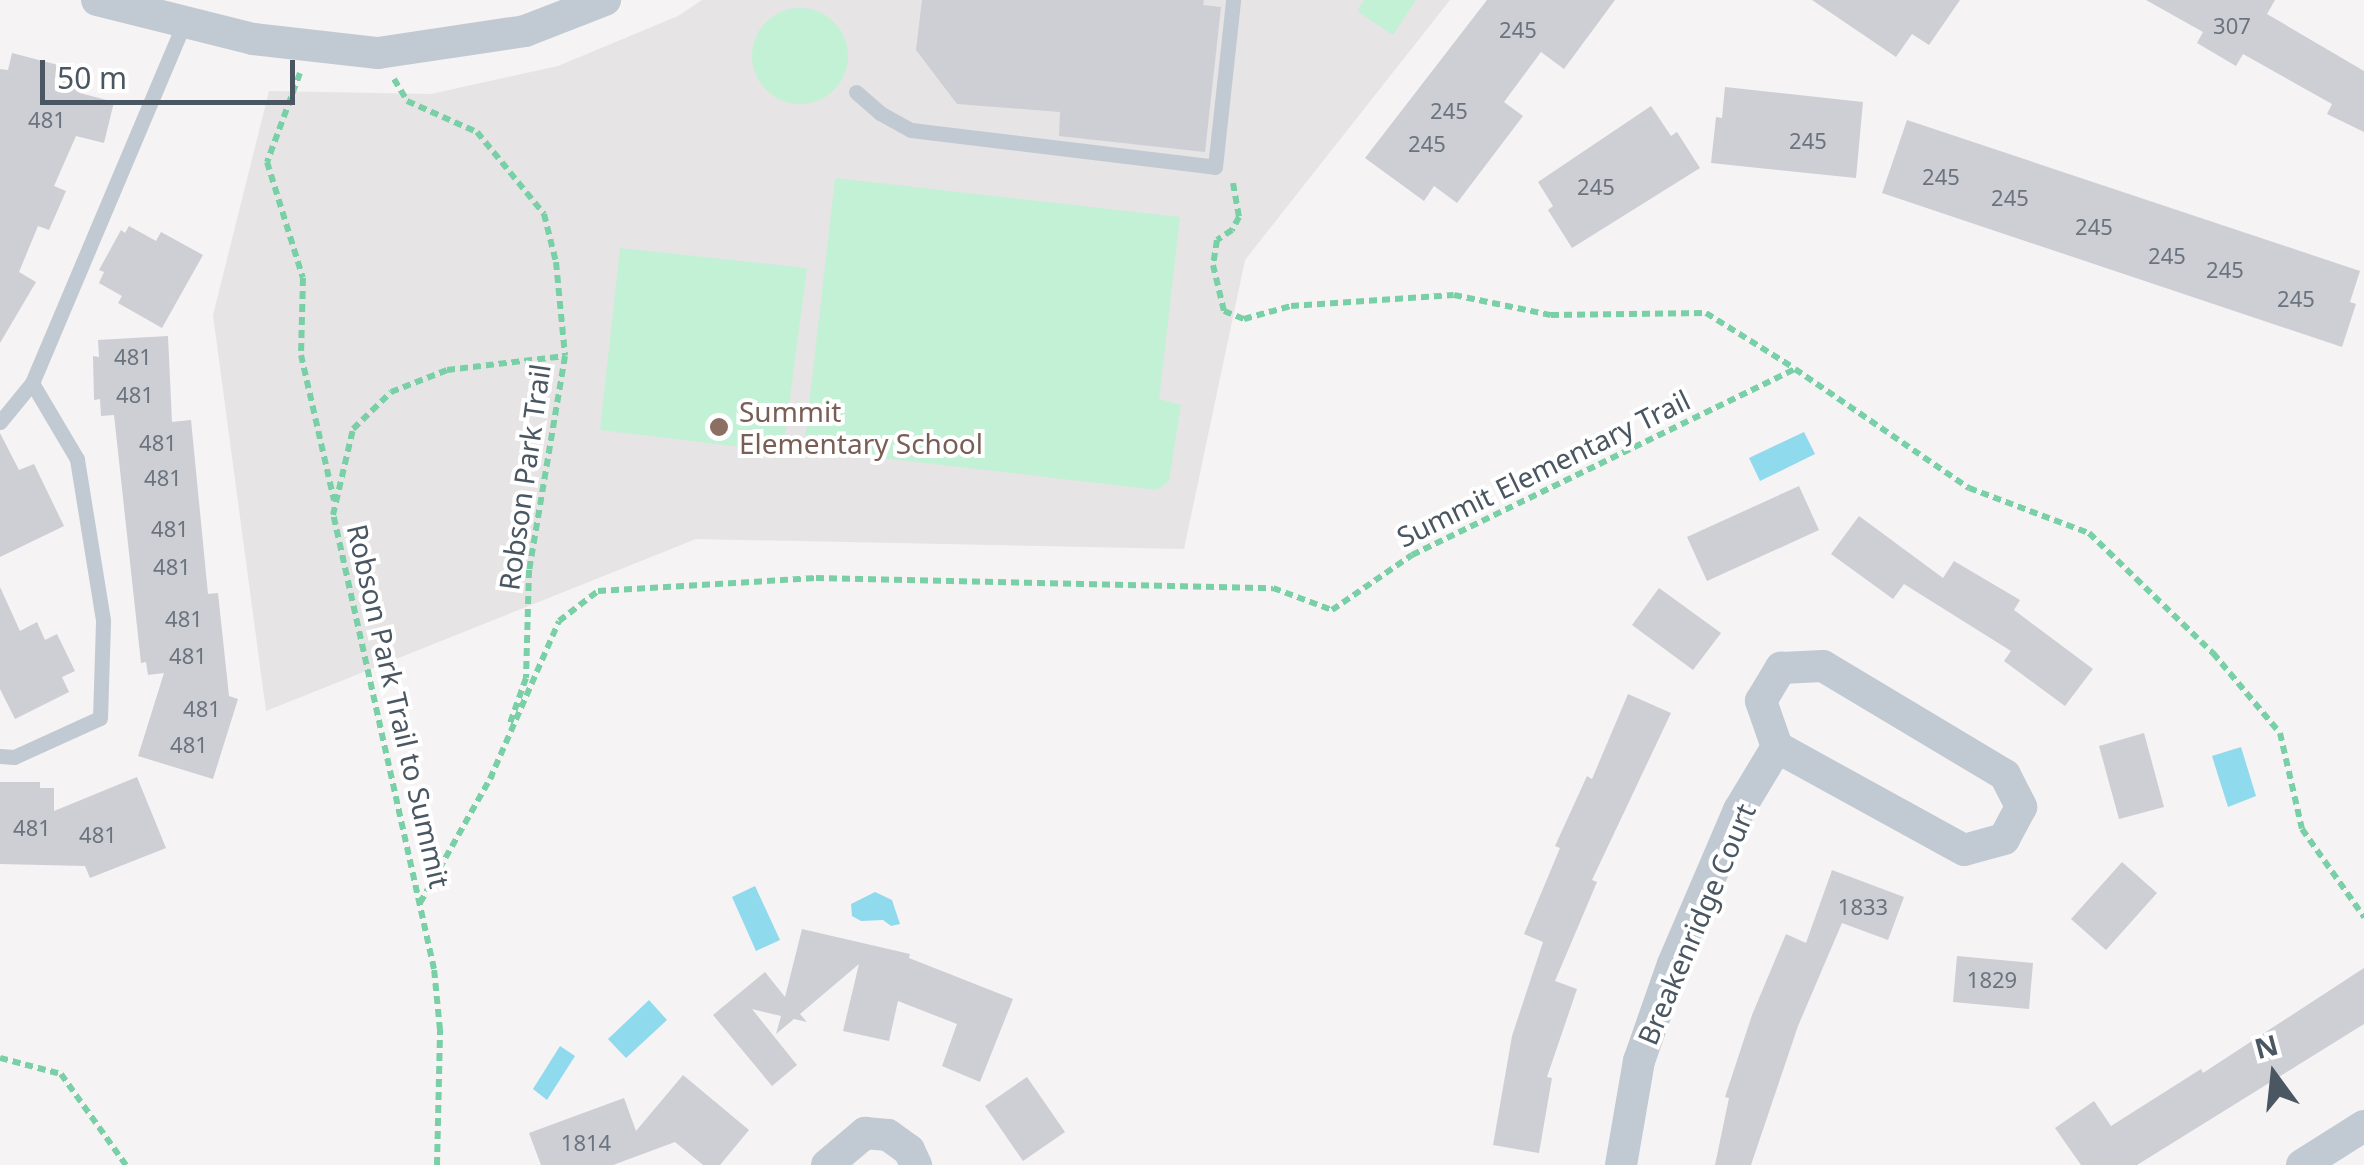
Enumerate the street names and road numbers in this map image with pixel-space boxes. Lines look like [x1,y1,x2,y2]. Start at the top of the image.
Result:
street label: Robson Park Trail [491,362,557,592]
street label: Summit Elementary Trail [1391,382,1695,554]
street label: Robson Park Trail to Summit [341,521,457,891]
street label: Breakenridge Court [1630,798,1762,1050]

